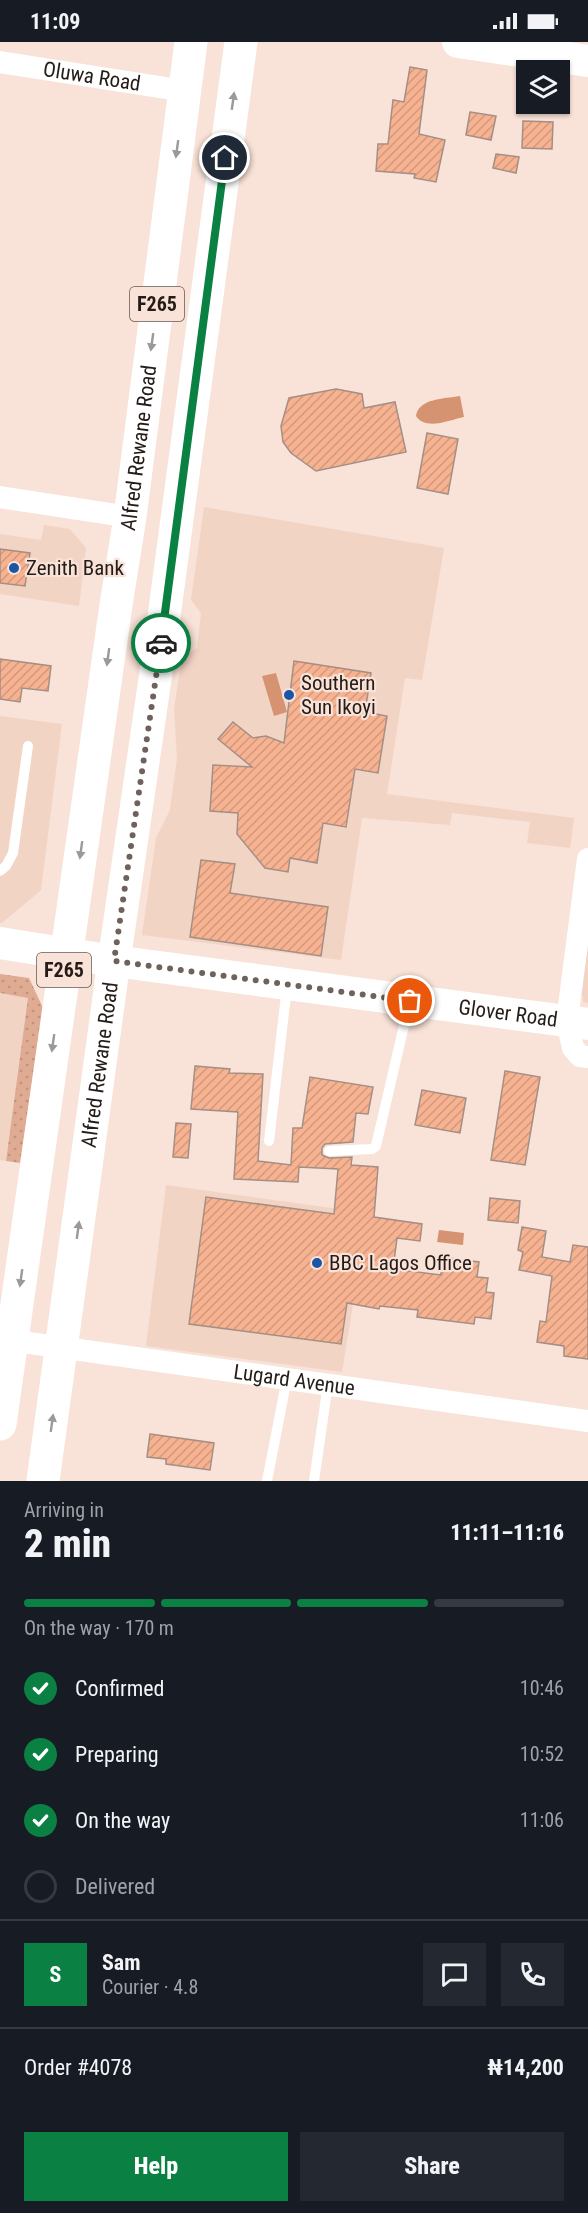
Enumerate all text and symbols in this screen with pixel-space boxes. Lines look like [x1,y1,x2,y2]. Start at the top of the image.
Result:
text: 11:09 [30,9,81,34]
street label: Oluwa Road [41,57,142,96]
map controls [516,60,570,114]
button: layers [516,60,570,114]
one-way arrow [228,91,238,110]
pin [199,132,250,183]
one-way arrow [173,139,182,158]
icon: home [208,141,241,174]
road number: F265 [130,287,184,321]
one-way arrow [147,333,156,352]
street label: Alfred Rewane Road [116,364,161,532]
place label: Zenith Bank [26,556,124,580]
marker: Zenith Bank [7,561,21,575]
courier [131,613,191,673]
icon: car [145,627,178,660]
one-way arrow [104,648,113,667]
place label: Southern Sun Ikoyi [301,671,376,719]
marker: Southern Sun Ikoyi [282,688,296,702]
one-way arrow [76,841,85,860]
road number: F265 [37,953,91,987]
pin [384,975,435,1026]
street label: Alfred Rewane Road [77,981,123,1149]
icon: bag [393,984,426,1017]
street label: Glover Road [457,995,559,1032]
one-way arrow [49,1034,58,1053]
one-way arrow [74,1220,83,1239]
place label: BBC Lagos Office [329,1251,472,1275]
marker: BBC Lagos Office [310,1256,324,1270]
one-way arrow [16,1269,25,1288]
street label: Lugard Avenue [232,1360,356,1400]
one-way arrow [47,1414,56,1433]
text: Arriving in [24,1498,104,1522]
text: 11:11–11:16 [450,1520,564,1545]
text: 2 min [24,1521,111,1567]
text: On the way · 170 m [24,1616,174,1640]
icon: check [24,1672,57,1705]
text: Confirmed [75,1676,164,1701]
text: 10:46 [520,1676,564,1700]
icon: check [24,1738,57,1771]
text: Preparing [75,1742,159,1767]
text: 10:52 [520,1742,564,1766]
icon: check [24,1804,57,1837]
text: On the way [75,1808,170,1833]
text: 11:06 [520,1808,564,1832]
text: Delivered [75,1874,155,1899]
button: chat [423,1943,486,2006]
button: phone [501,1943,564,2006]
text: Sam [102,1950,141,1975]
text: S [50,1962,61,1987]
text: Courier · 4.8 [102,1975,198,1999]
text: Order #4078 [24,2055,132,2080]
text: ₦14,200 [487,2055,564,2080]
button: Help [24,2132,288,2201]
button: Share [300,2132,564,2201]

